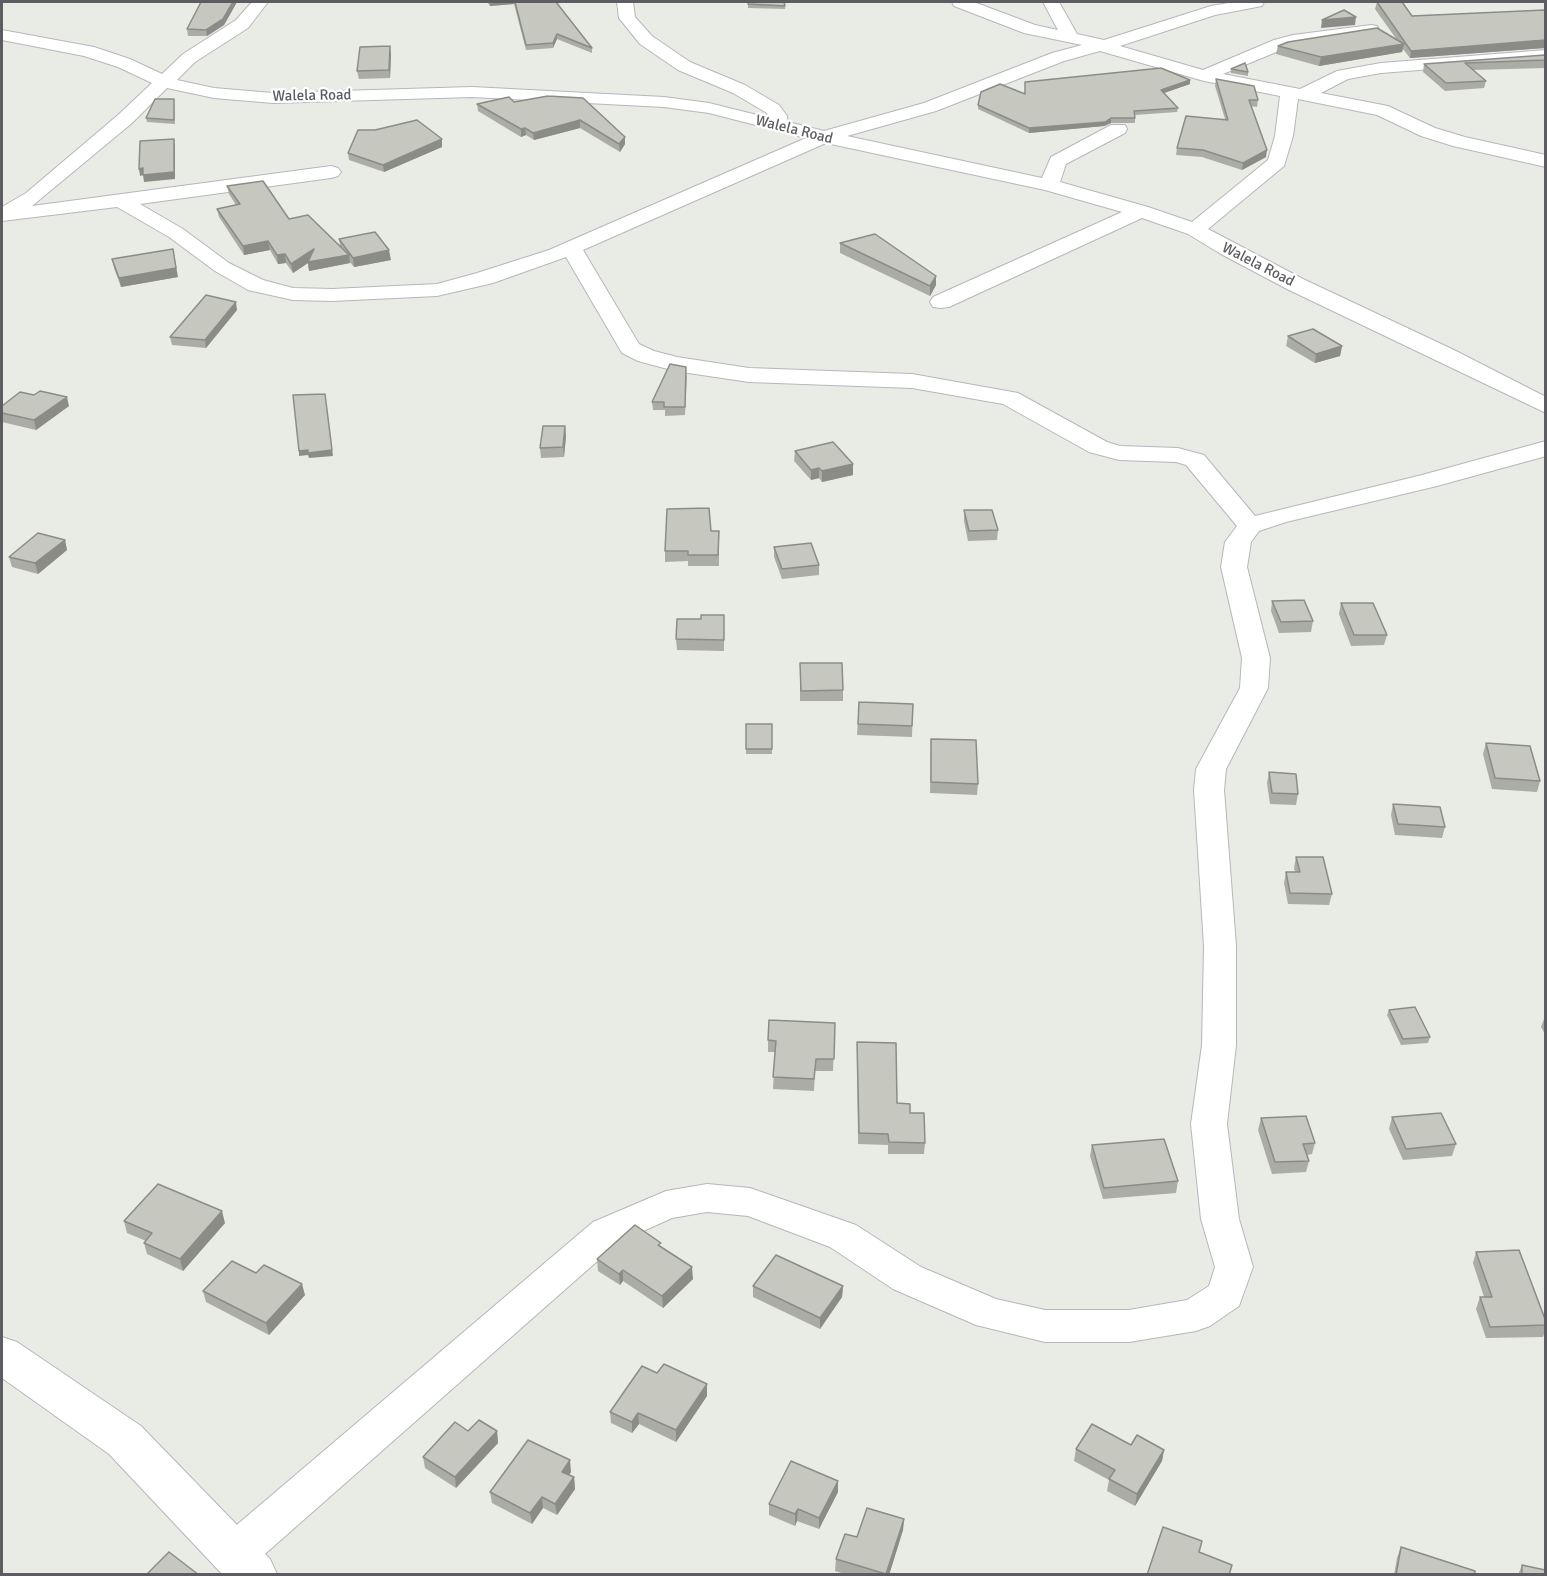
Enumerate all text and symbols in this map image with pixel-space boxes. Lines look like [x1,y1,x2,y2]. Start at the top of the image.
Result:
street label: Walela Road [272,86,352,106]
street label: Walela Road [753,112,835,148]
street label: Walela Road [1219,239,1297,291]

